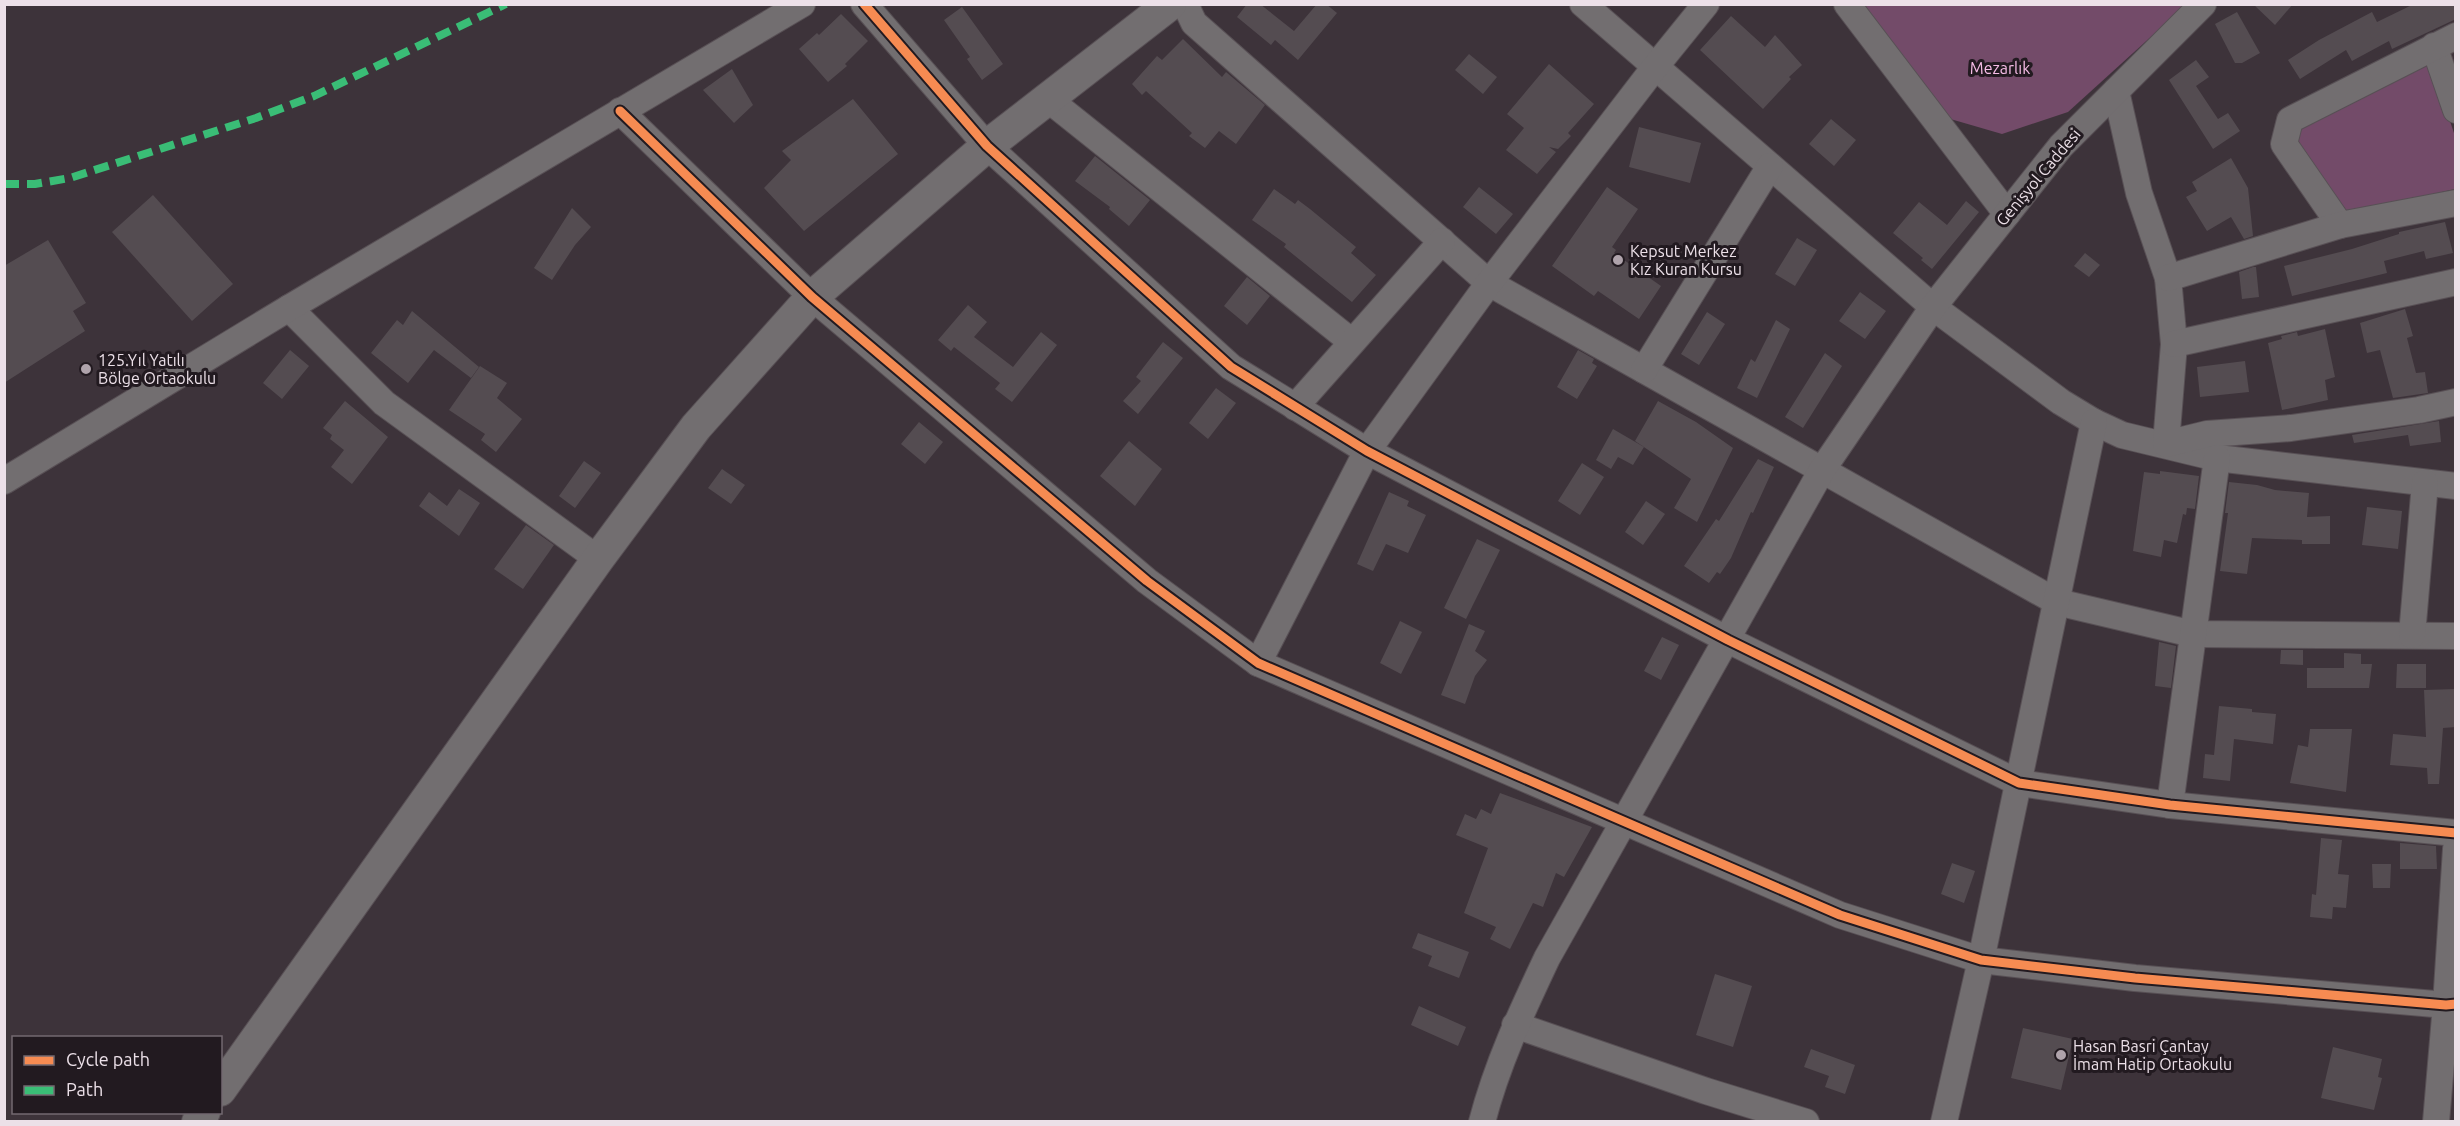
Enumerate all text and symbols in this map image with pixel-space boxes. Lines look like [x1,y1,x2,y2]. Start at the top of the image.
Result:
park label: Mezarlık [1970,59,2030,77]
street label: Genişyol Caddesi [1992,125,2084,229]
place label: Kepsut Merkez Kız Kuran Kursu [1630,242,1742,278]
marker: Kepsut Merkez Kız Kuran Kursu [1611,253,1625,267]
place label: 125.Yıl Yatılı Bölge Ortaokulu [98,351,216,387]
marker: 125.Yıl Yatılı Bölge Ortaokulu [79,362,93,376]
legend [12,1036,222,1114]
place label: Hasan Basri Çantay İmam Hatip Ortaokulu [2073,1037,2232,1073]
marker: Hasan Basri Çantay İmam Hatip Ortaokulu [2054,1048,2068,1062]
text: Cycle path [66,1049,150,1069]
text: Path [66,1079,103,1099]

